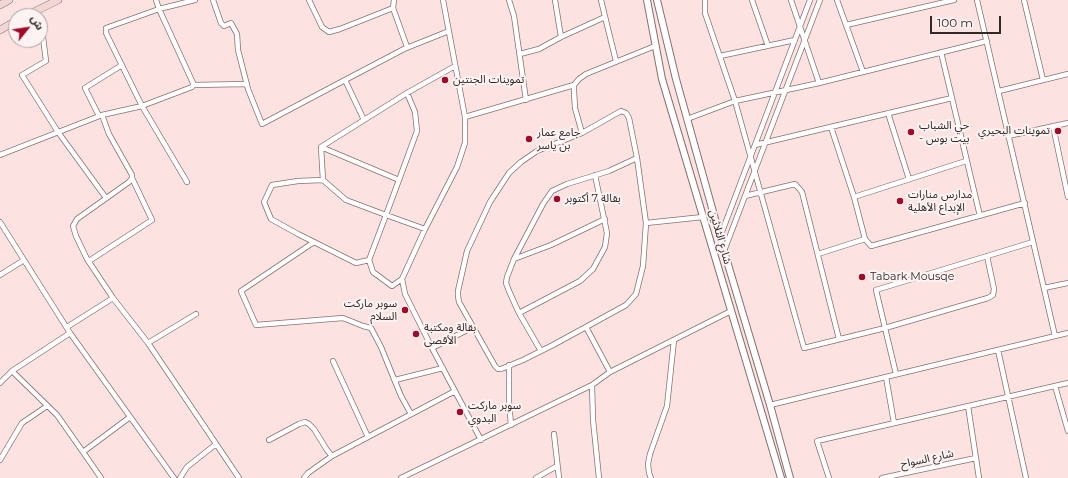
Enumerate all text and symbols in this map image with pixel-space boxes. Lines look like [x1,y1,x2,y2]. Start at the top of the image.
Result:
north arrow [8,8,48,48]
scale bar [932,8,1003,34]
text: ش [28,12,47,33]
text: 100 m [937,15,973,30]
place label: تموينات الجنتين [453,73,524,87]
marker: تموينات الجنتين [440,75,450,85]
place label: حي الشباب - بيت بوس [919,119,970,145]
place label: تموينات البحيري [978,124,1050,138]
place label: جامع عمار بن ياسر [537,126,580,152]
marker: تموينات البحيري [1053,126,1063,136]
marker: حي الشباب - بيت بوس [906,127,916,137]
marker: جامع عمار بن ياسر [524,134,534,144]
place label: مدارس منارات الإبداع الأهلية [908,188,972,214]
place label: بقالة 7 أكتوبر [565,192,621,206]
marker: بقالة 7 أكتوبر [552,194,562,204]
marker: مدارس منارات الإبداع الأهلية [895,196,905,206]
street label: شارع الثلاثين [706,208,734,266]
place label: Tabark Mousqe [870,270,954,284]
marker: Tabark Mousqe [857,272,867,282]
place label: سوبر ماركت السلام [344,297,397,323]
marker: سوبر ماركت السلام [400,305,410,315]
place label: بقالة ومكتبة الأقصى [424,321,476,347]
marker: بقالة ومكتبة الأقصى [411,329,421,339]
place label: سوبر ماركت البدوي [468,399,521,425]
marker: سوبر ماركت البدوي [455,407,465,417]
street label: شارع السواح [899,447,955,471]

